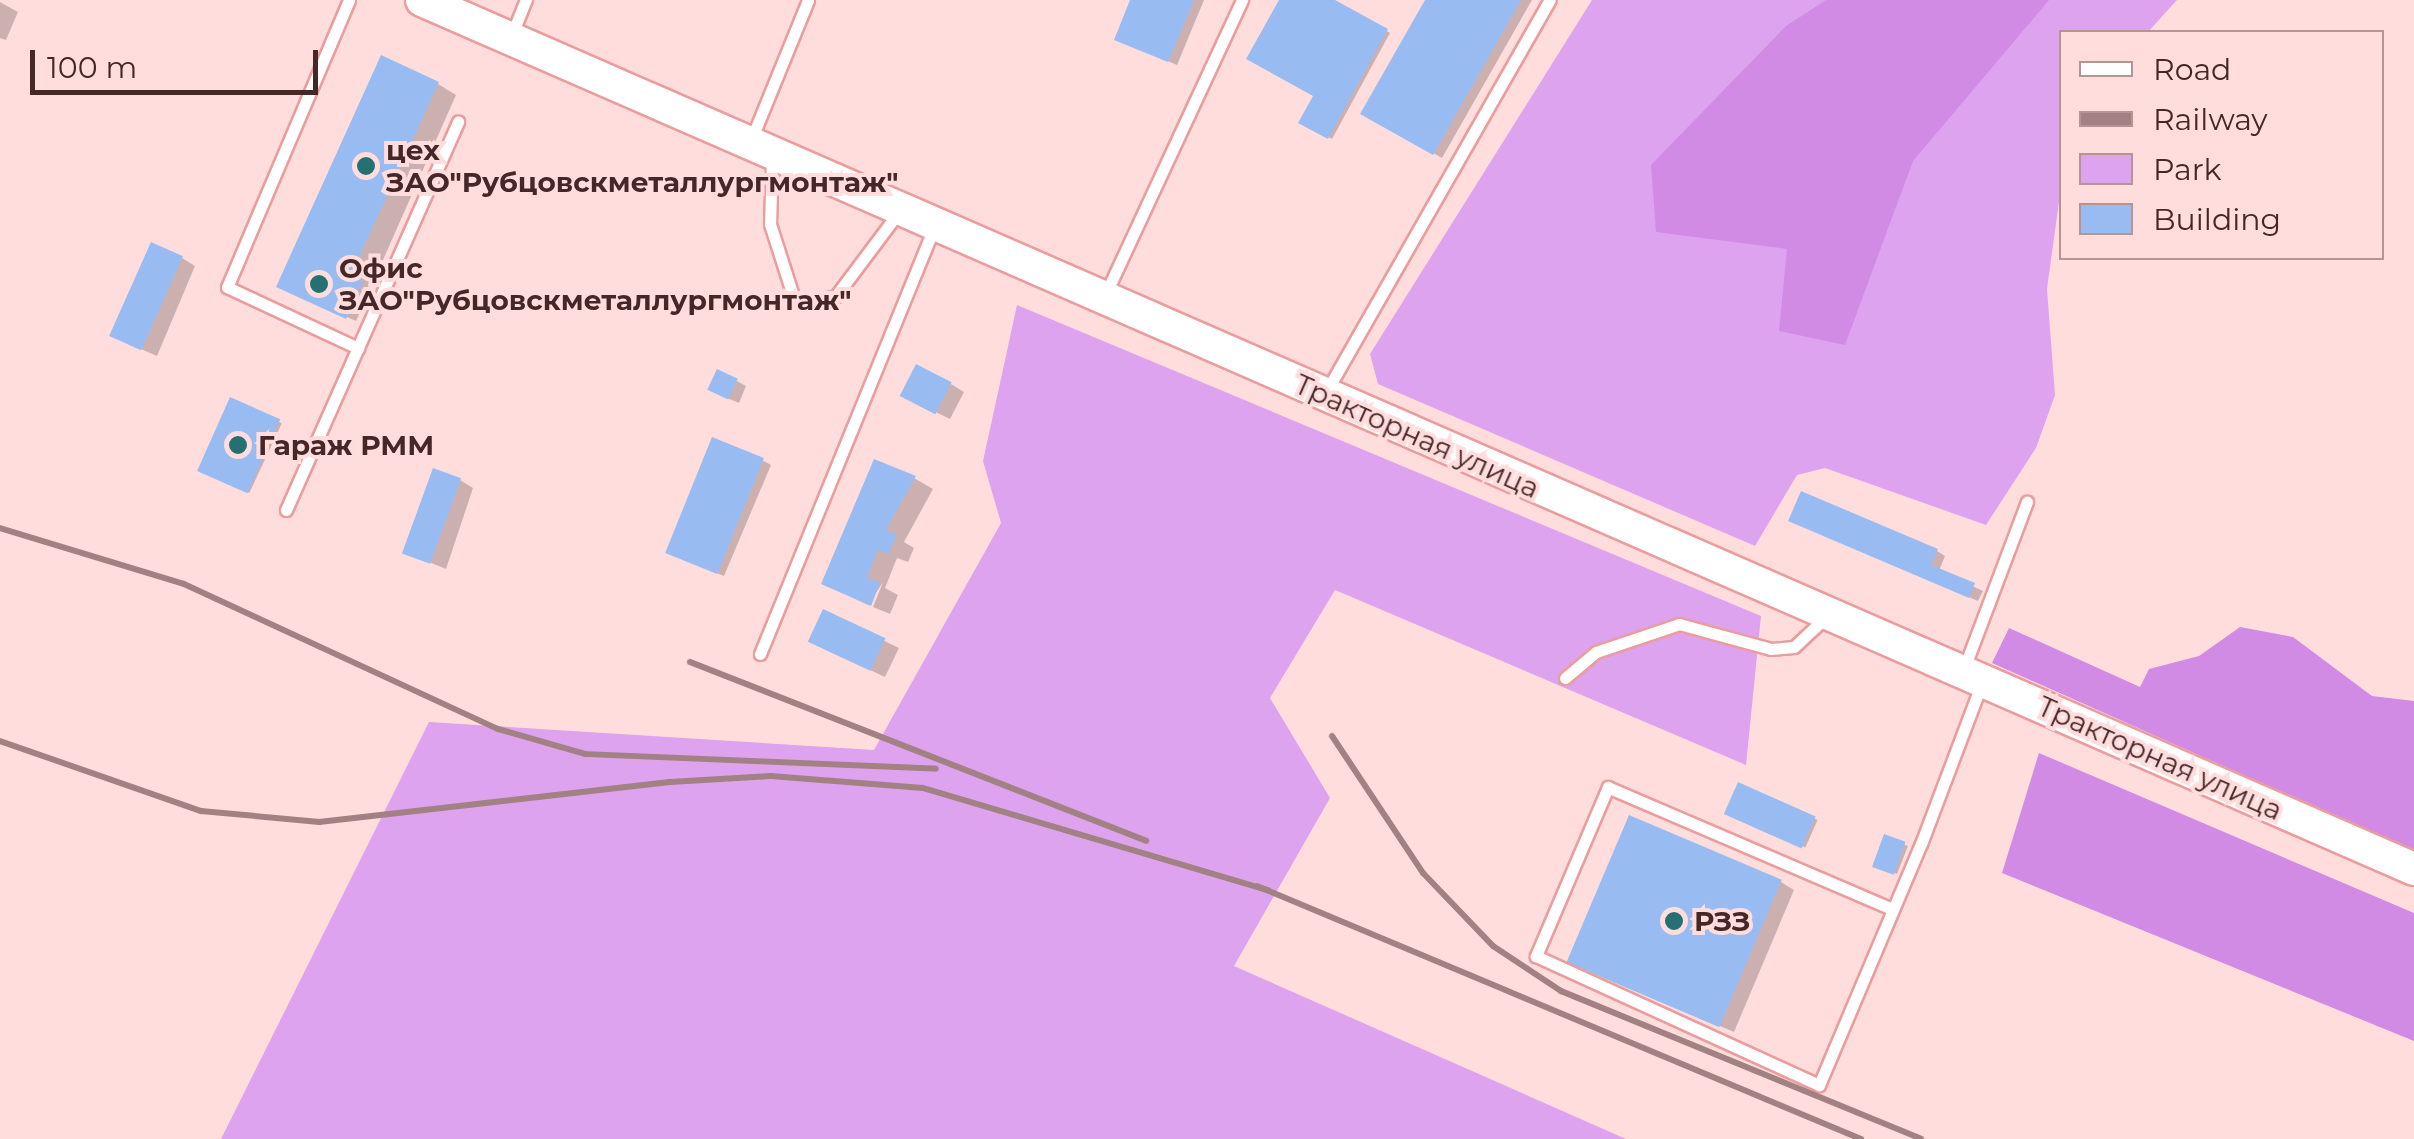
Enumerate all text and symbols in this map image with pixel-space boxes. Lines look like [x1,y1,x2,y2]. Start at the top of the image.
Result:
scale bar [35,30,322,92]
legend [2059,30,2384,260]
text: 100 m [47,49,137,86]
text: Road [2153,51,2231,88]
text: Railway [2153,101,2268,138]
place label: цех ЗАО"Рубцовскметаллургмонтаж" [386,133,899,199]
text: Park [2153,151,2222,188]
marker: цех ЗАО"Рубцовскметаллургмонтаж" [355,155,377,177]
text: Building [2153,201,2281,238]
place label: Офис ЗАО"Рубцовскметаллургмонтаж" [339,251,852,317]
marker: Офис ЗАО"Рубцовскметаллургмонтаж" [308,273,330,295]
street label: Тракторная улица [1290,367,1544,505]
place label: Гараж РММ [258,428,434,462]
marker: Гараж РММ [227,434,249,456]
street label: Тракторная улица [2033,689,2287,827]
place label: РЗЗ [1694,904,1750,938]
marker: РЗЗ [1663,910,1685,932]

